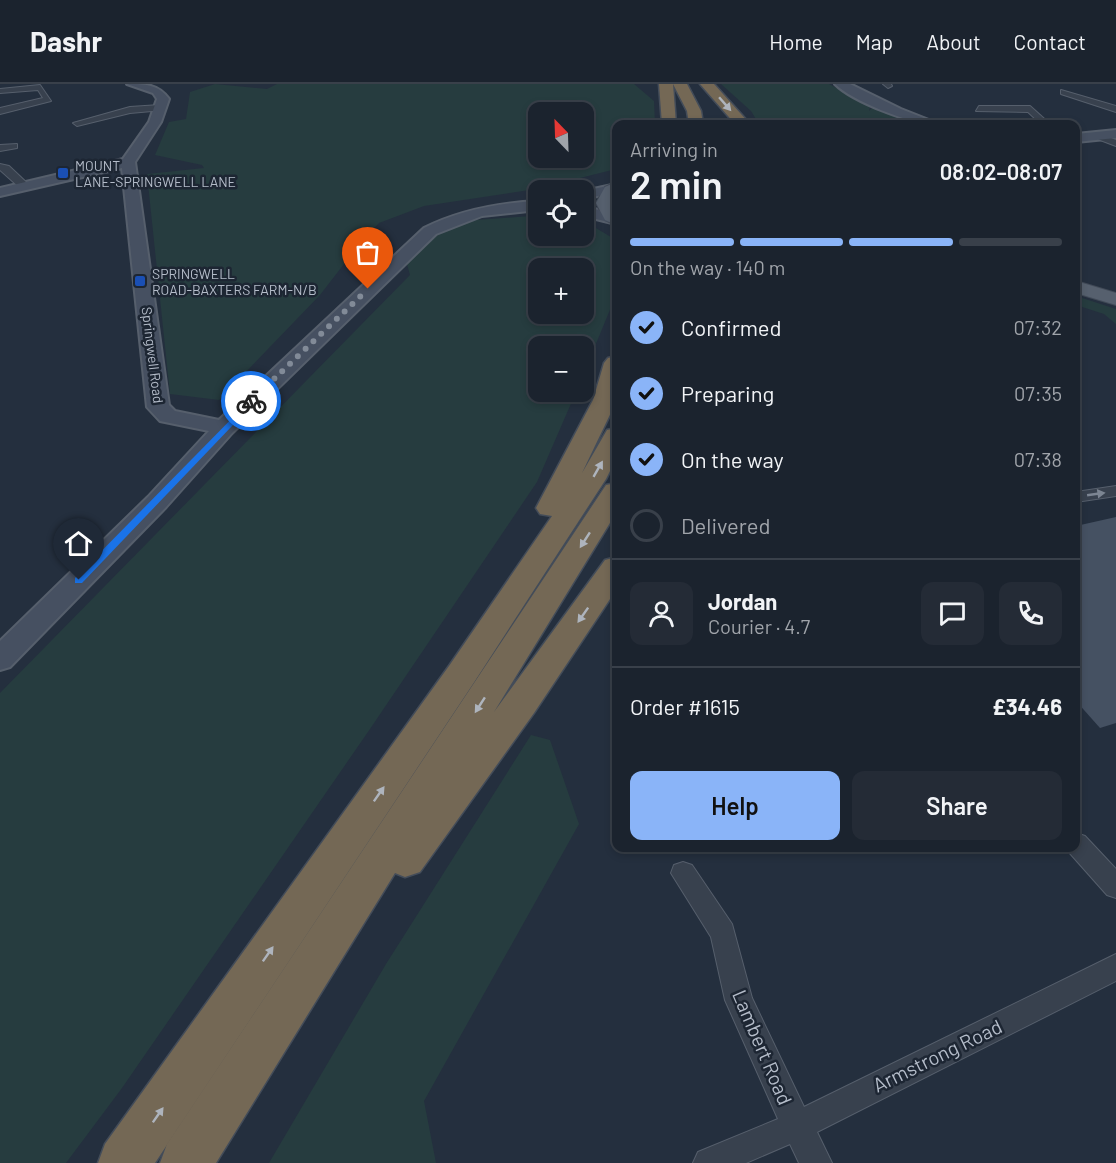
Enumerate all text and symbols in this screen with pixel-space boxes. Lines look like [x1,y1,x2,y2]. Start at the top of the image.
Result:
text: Dashr [30,24,102,58]
text: Home [769,29,823,54]
text: Map [856,29,893,54]
text: About [926,29,981,54]
text: Contact [1014,29,1086,54]
one-way arrow [718,96,731,111]
north arrow [528,102,594,168]
map controls [528,102,594,402]
text: Arriving in [630,137,718,161]
place label: MOUNT LANE-SPRINGWELL LANE [75,157,236,190]
text: 08:02–08:07 [940,158,1062,184]
text: 2 min [630,160,723,207]
marker: MOUNT LANE-SPRINGWELL LANE [56,166,70,180]
button: locate [528,180,594,246]
pin [342,227,393,289]
icon: bag [351,236,384,269]
text: On the way · 140 m [630,255,785,279]
button: + [528,258,594,324]
place label: SPRINGWELL ROAD-BAXTERS FARM-N/B [152,265,317,298]
marker: SPRINGWELL ROAD-BAXTERS FARM-N/B [133,274,147,288]
street label: Springwell Road [139,306,167,404]
icon: check [630,311,663,344]
text: Confirmed [681,314,781,340]
text: 07:32 [1013,315,1062,339]
button: − [528,336,594,402]
courier [221,371,281,431]
icon: check [630,377,663,410]
text: Preparing [681,380,774,406]
text: 07:35 [1014,381,1062,405]
icon: bike [235,385,268,418]
icon: check [630,443,663,476]
text: On the way [681,446,784,472]
text: 07:38 [1014,447,1062,471]
one-way arrow [593,460,603,477]
one-way arrow [1086,489,1105,498]
text: Delivered [681,512,770,538]
pin [53,518,104,580]
icon: home [62,527,95,560]
one-way arrow [580,532,591,548]
button: person [630,582,693,645]
button: chat [921,582,984,645]
button: phone [999,582,1062,645]
text: Jordan [708,588,777,614]
one-way arrow [577,606,589,622]
text: Courier · 4.7 [708,614,810,638]
text: Order #1615 [630,693,740,719]
text: £34.46 [992,693,1062,719]
one-way arrow [474,696,486,712]
button: Help [630,771,840,840]
button: Share [852,771,1062,840]
one-way arrow [373,786,384,802]
one-way arrow [262,947,274,963]
street label: Lambert Road [728,986,798,1108]
street label: Armstrong Road [869,1013,1005,1097]
one-way arrow [152,1107,164,1123]

